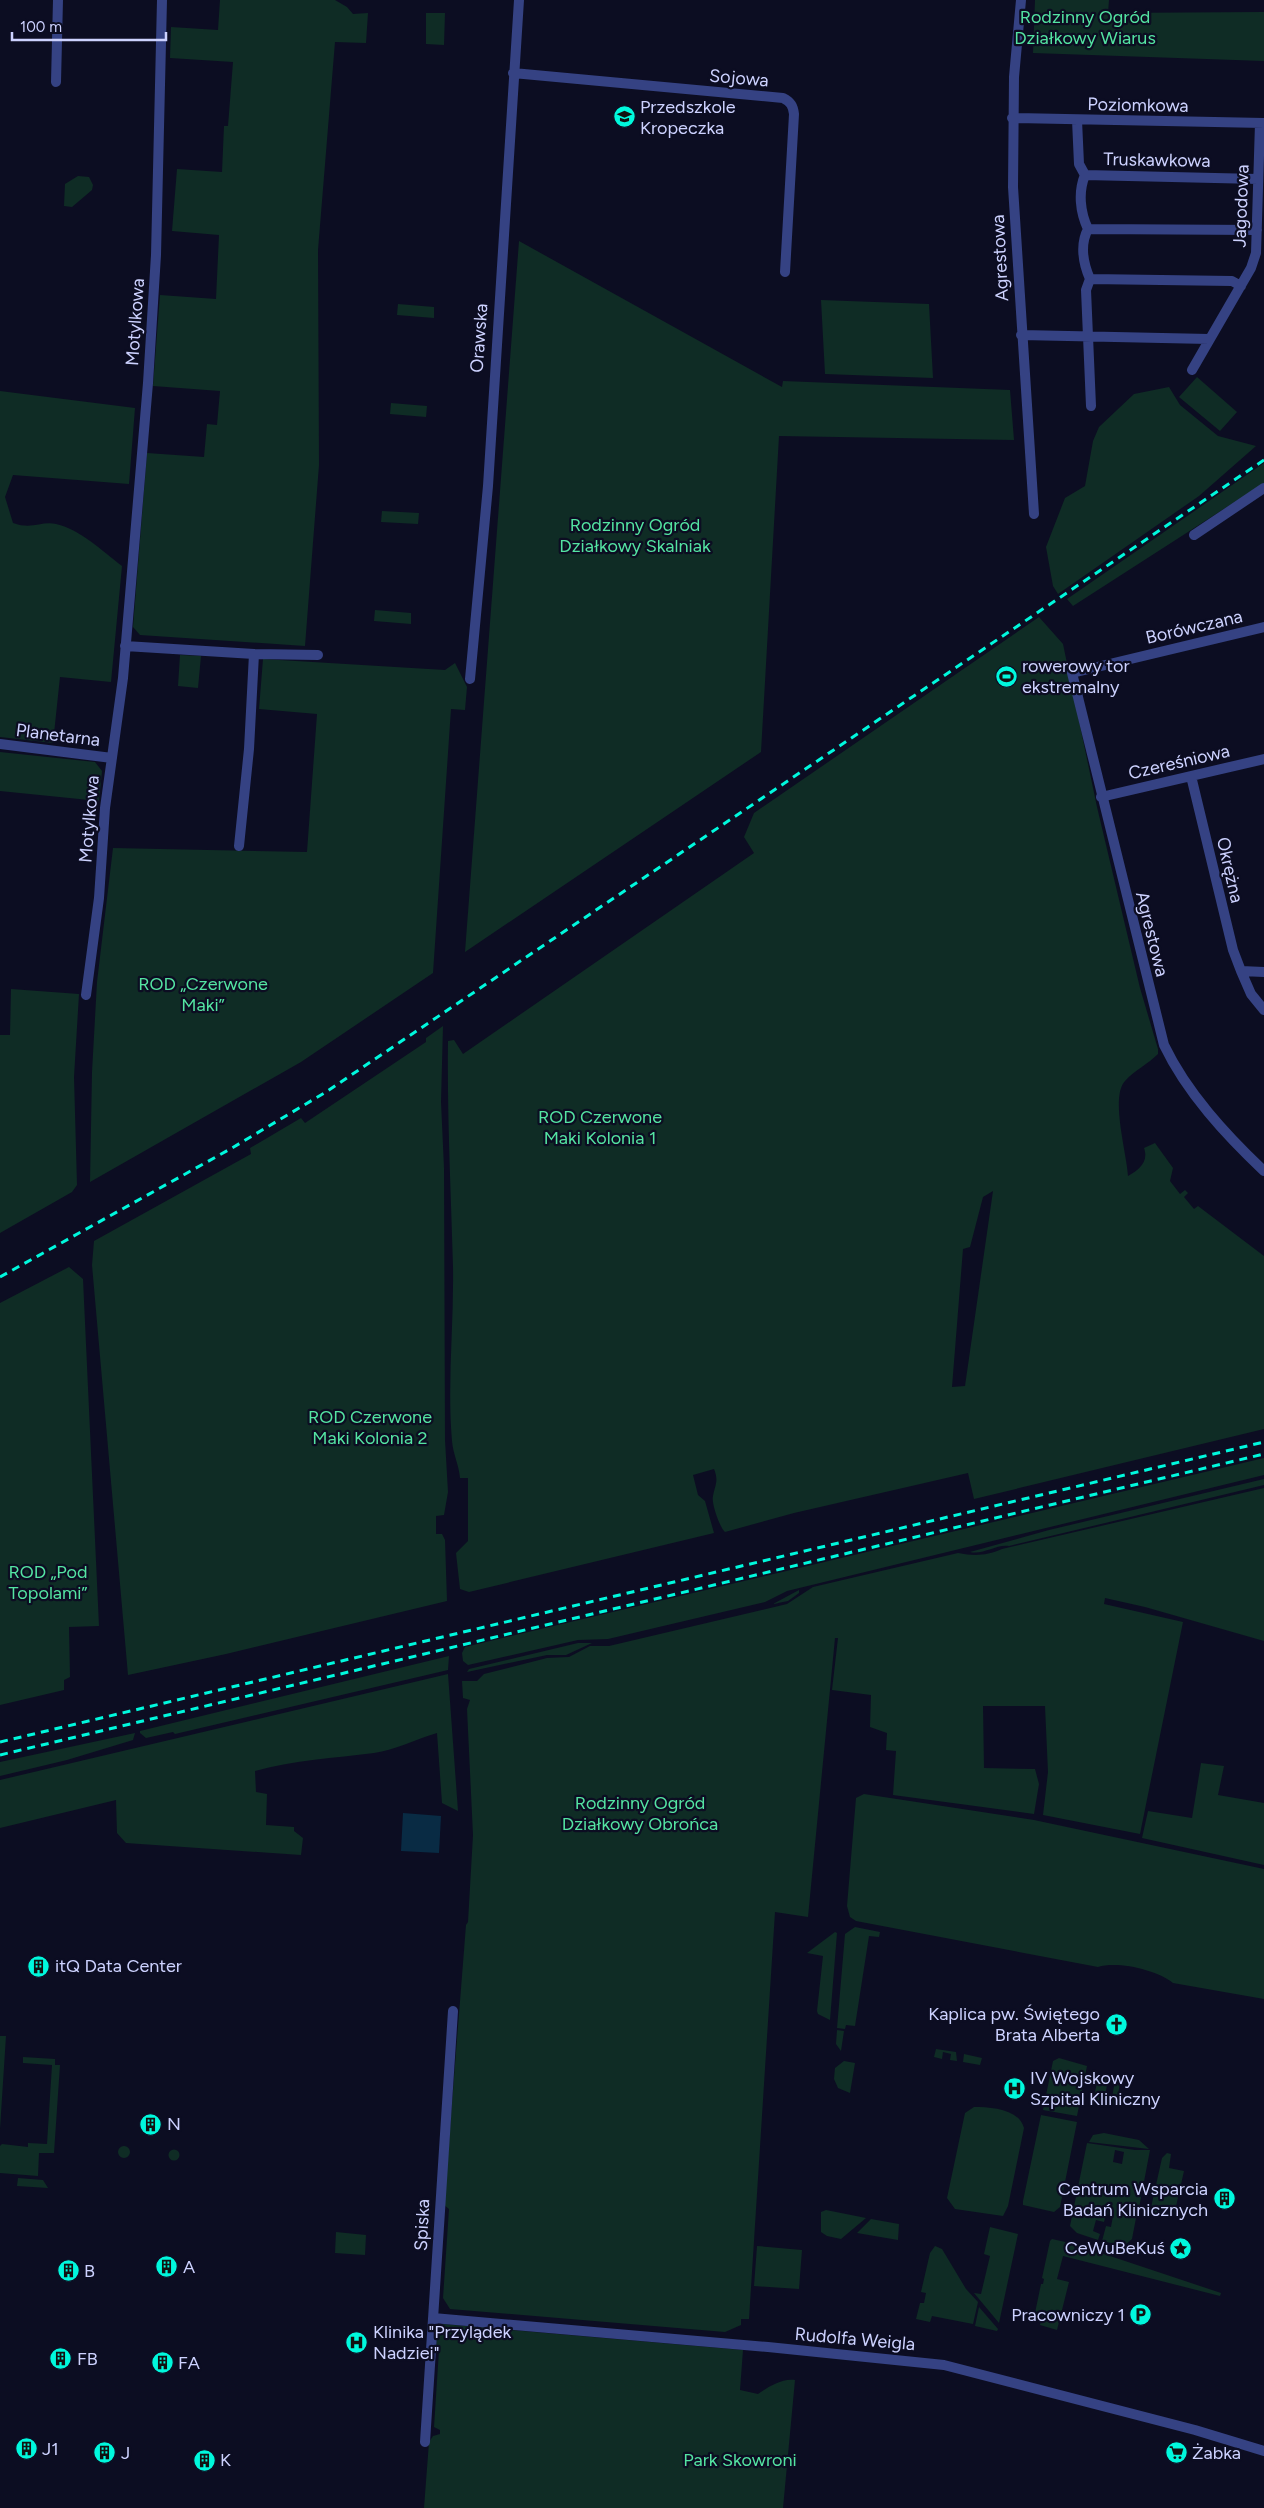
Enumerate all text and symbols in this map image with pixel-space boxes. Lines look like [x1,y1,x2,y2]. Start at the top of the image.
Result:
park label: Rodzinny Ogród Działkowy Wiarus [1014,6,1156,49]
scale bar [12,10,166,42]
text: 100 m [20,18,62,36]
street label: Sojowa [708,64,770,92]
street label: Poziomkowa [1087,93,1189,117]
place label: Przedszkole Kropeczka [640,96,736,139]
school or university icon: Przedszkole Kropeczka [612,105,636,129]
street label: Truskawkowa [1103,148,1211,172]
street label: Jagodowa [1229,164,1253,248]
street label: Agrestowa [987,214,1013,302]
street label: Motylkowa [121,277,149,367]
street label: Orawska [466,303,492,373]
park label: Rodzinny Ogród Działkowy Skalniak [559,514,711,557]
street label: Borówczana [1143,605,1245,649]
place label: rowerowy tor ekstremalny [1022,655,1130,698]
sports icon: rowerowy tor ekstremalny [994,664,1018,688]
street label: Planetarna [15,719,101,751]
street label: Czereśniowa [1126,740,1232,784]
street label: Motylkowa [74,774,104,864]
street label: Okrężna [1212,835,1248,905]
street label: Agrestowa [1131,889,1173,979]
park label: ROD „Czerwone Maki” [138,973,268,1016]
park label: ROD Czerwone Maki Kolonia 1 [538,1106,662,1149]
park label: ROD Czerwone Maki Kolonia 2 [308,1406,432,1449]
park label: ROD „Pod Topolami” [9,1561,88,1604]
park label: Rodzinny Ogród Działkowy Obrońca [562,1792,718,1835]
building icon: itQ Data Center [27,1954,51,1978]
place label: itQ Data Center [55,1955,182,1977]
place label: Kaplica pw. Świętego Brata Alberta [928,2003,1100,2046]
church icon: Kaplica pw. Świętego Brata Alberta [1104,2012,1128,2036]
place label: IV Wojskowy Szpital Kliniczny [1030,2067,1161,2110]
hospital icon: IV Wojskowy Szpital Kliniczny [1002,2076,1026,2100]
building icon: N [139,2112,163,2136]
place label: N [167,2113,181,2135]
place label: Centrum Wsparcia Badań Klinicznych [1058,2178,1208,2221]
building icon: Centrum Wsparcia Badań Klinicznych [1212,2187,1236,2211]
street label: Spiska [410,2198,434,2252]
place icon: CeWuBeKuś [1169,2236,1193,2260]
place label: CeWuBeKuś [1065,2237,1165,2259]
building icon: A [155,2255,179,2279]
place label: A [183,2256,195,2278]
building icon: B [56,2259,80,2283]
place label: B [84,2260,95,2282]
parking icon: Pracowniczy 1 [1129,2303,1153,2327]
place label: Pracowniczy 1 [1011,2304,1125,2326]
place label: Klinika "Przylądek Nadziei" [373,2321,511,2364]
street label: Rudolfa Weigla [794,2323,916,2355]
hospital icon: Klinika "Przylądek Nadziei" [345,2330,369,2354]
building icon: FB [49,2347,73,2371]
place label: FB [77,2348,98,2370]
building icon: FA [150,2351,174,2375]
place label: FA [178,2352,200,2374]
building icon: J1 [14,2437,38,2461]
place label: J1 [42,2438,59,2460]
building icon: J [93,2441,117,2465]
supermarket icon: Żabka [1164,2441,1188,2465]
place label: J [121,2442,130,2464]
place label: Żabka [1192,2442,1241,2464]
building icon: K [192,2448,216,2472]
place label: K [220,2449,231,2471]
park label: Park Skowroni [683,2449,797,2471]

